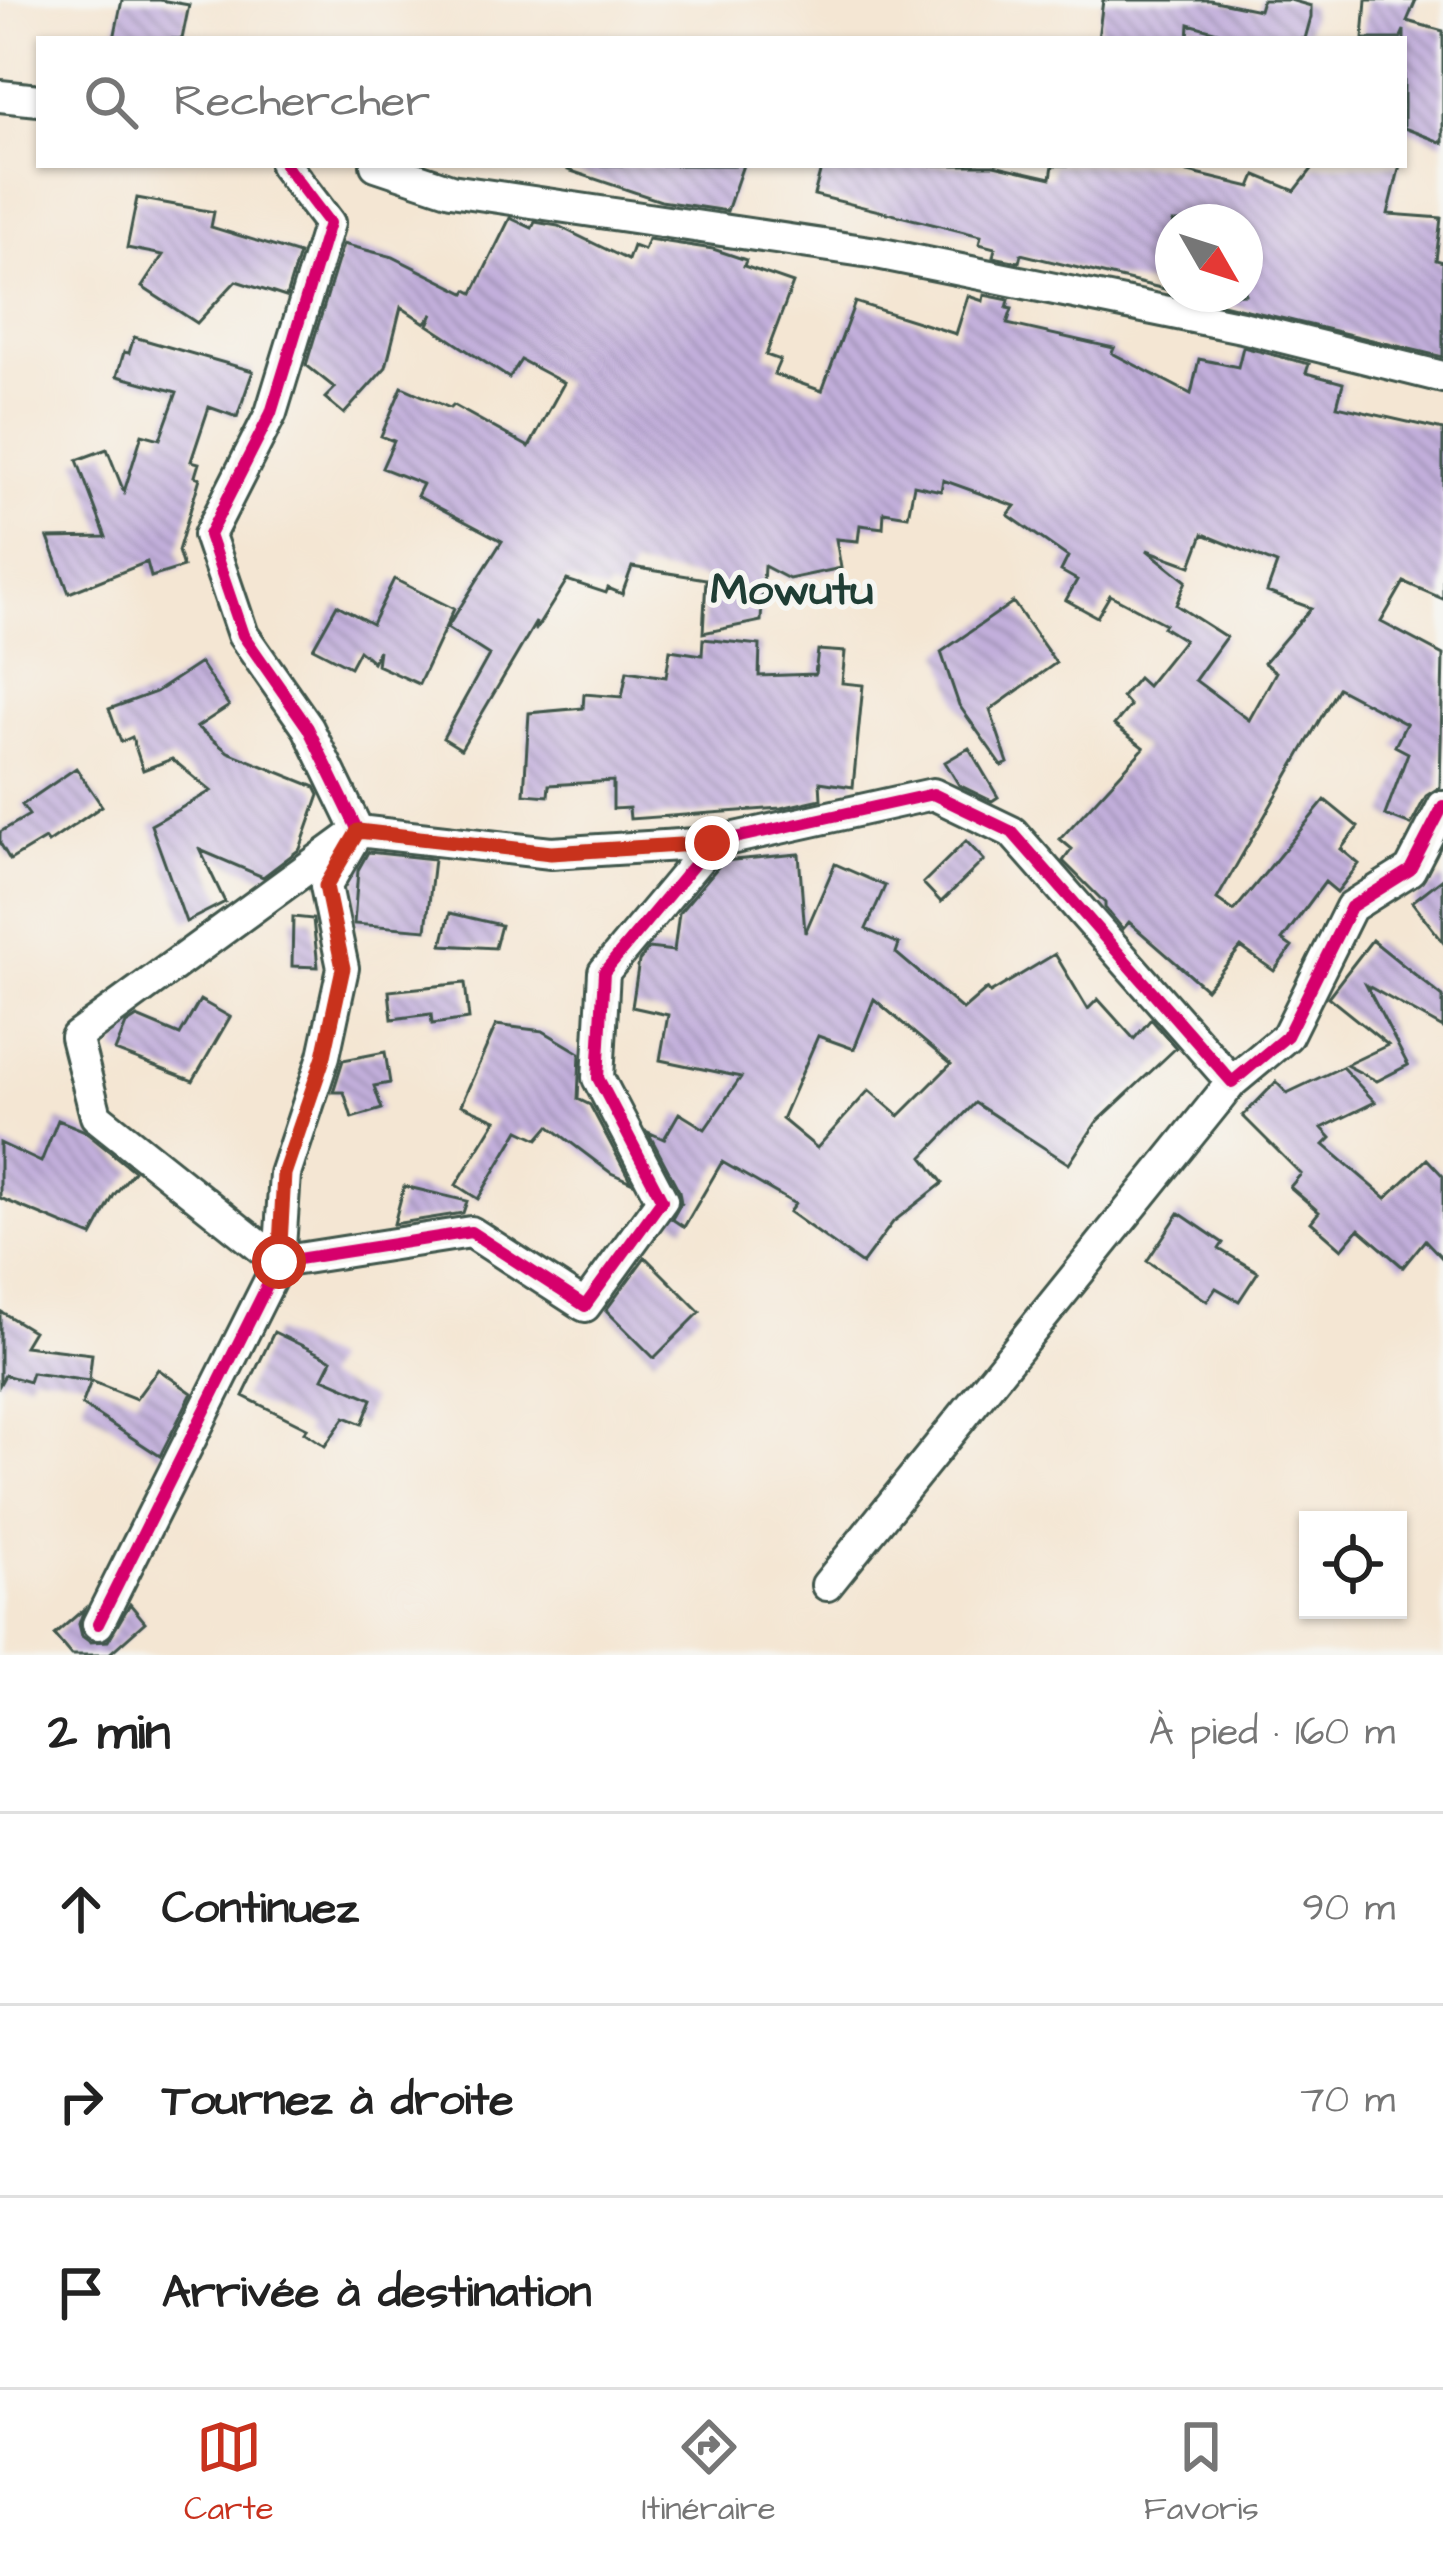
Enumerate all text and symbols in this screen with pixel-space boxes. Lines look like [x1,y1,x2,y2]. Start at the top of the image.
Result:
search box [36,36,1407,168]
icon: search [78,69,144,135]
text: Rechercher [174,71,430,133]
north arrow [1155,204,1263,312]
district label: Mowutu [711,560,874,622]
route end [685,816,739,870]
route start [252,1235,306,1289]
map controls [1299,1511,1407,1619]
button: locate [1299,1511,1407,1619]
text: 2 min [48,1698,171,1769]
text: À pied · 160 m [1149,1706,1395,1760]
icon: ahead [48,1876,114,1942]
text: Continuez [162,1878,359,1940]
text: 90 m [1302,1882,1395,1936]
icon: right [48,2068,114,2134]
text: Tournez à droite [162,2070,514,2132]
text: 70 m [1300,2074,1395,2128]
icon: arrive [48,2260,114,2326]
text: Arrivée à destination [162,2262,591,2324]
tab: Carte [184,2414,274,2532]
tab: Itinéraire [642,2414,776,2532]
tab: Favoris [1144,2414,1259,2532]

